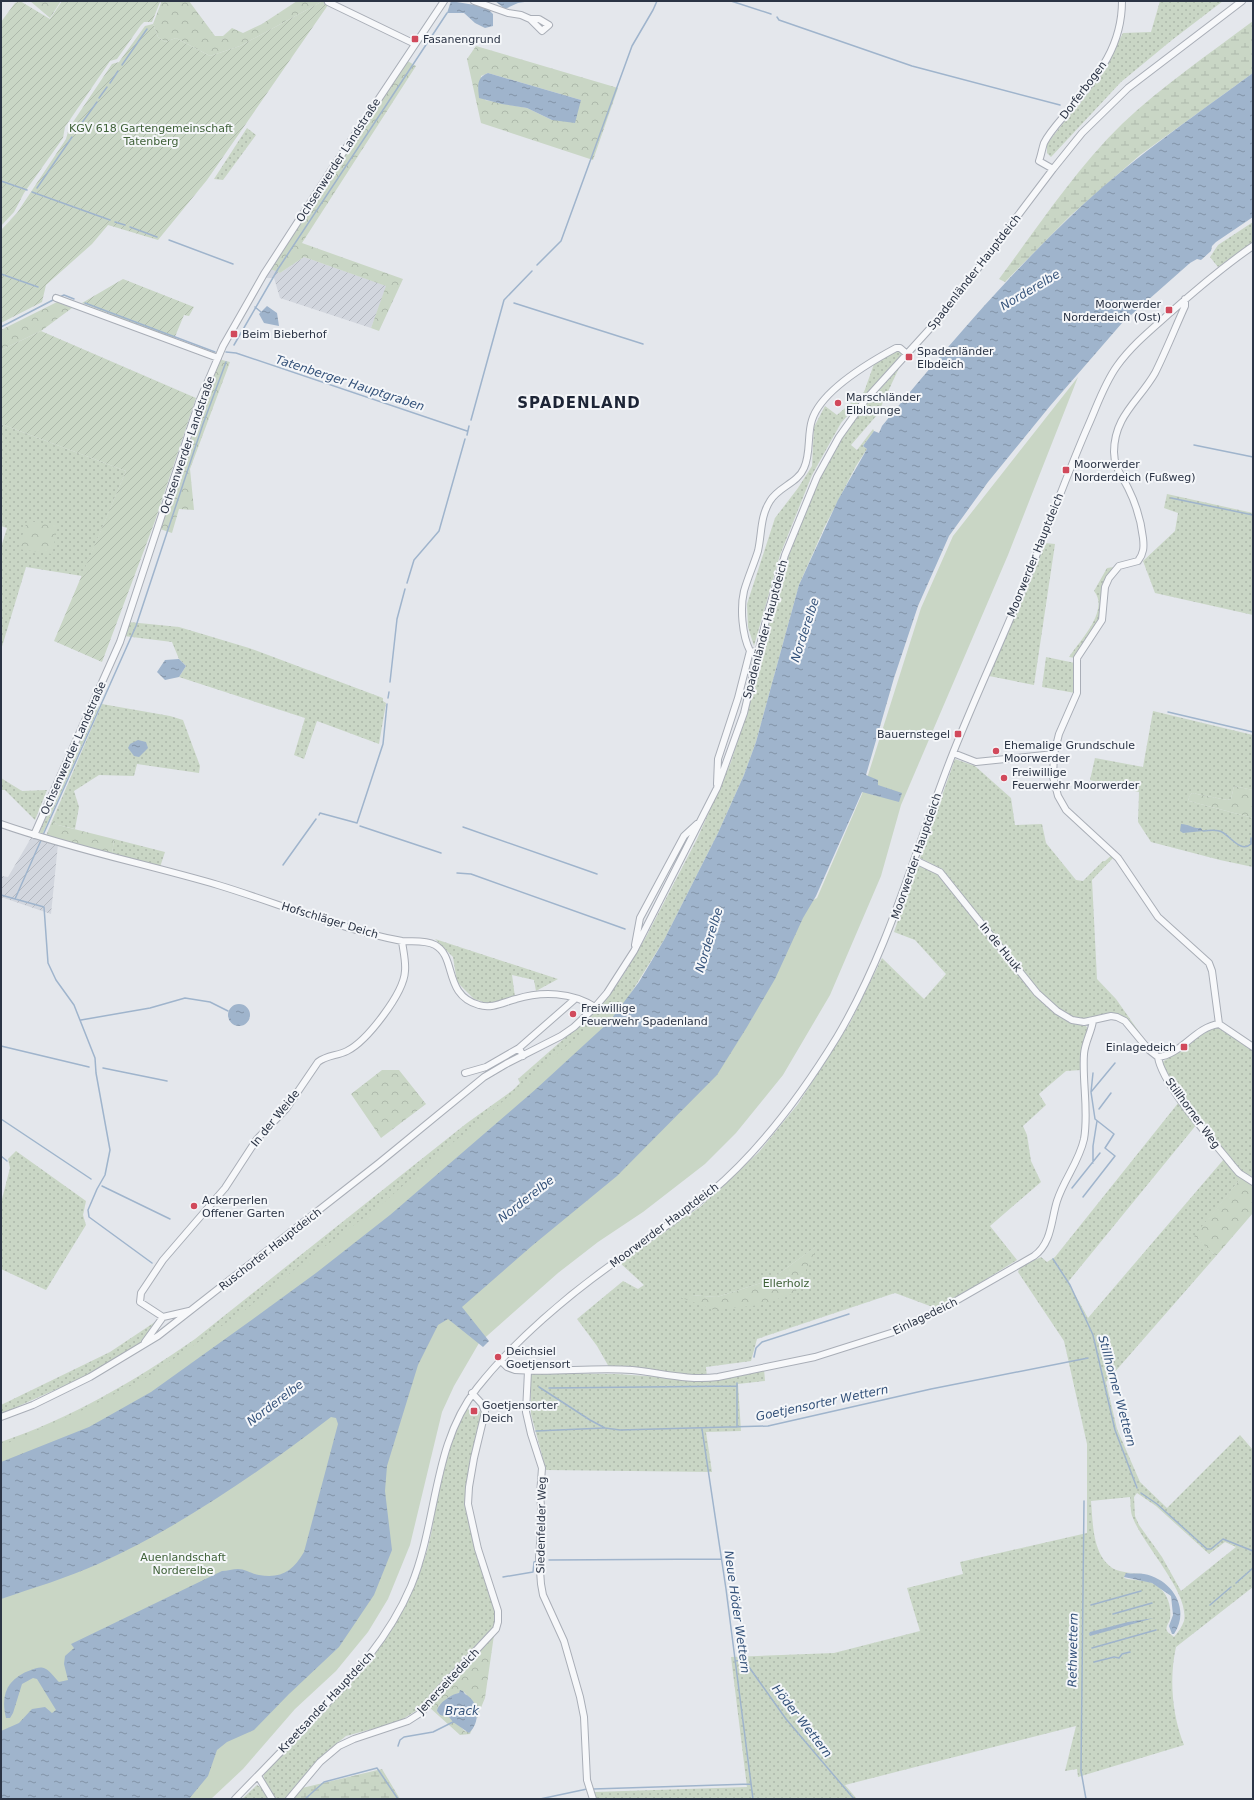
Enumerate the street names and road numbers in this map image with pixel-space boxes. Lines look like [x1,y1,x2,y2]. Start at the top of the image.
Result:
street label: Dorferbogen [1057,59,1109,122]
street label: Ochsenwerder Landstraße [294,96,383,225]
street label: Spadenländer Hauptdeich [925,212,1024,333]
street label: Ochsenwerder Landstraße [158,374,217,516]
street label: Moorwerder Hauptdeich [1005,491,1066,619]
street label: Spadenländer Hauptdeich [741,558,790,700]
street label: Ochsenwerder Landstraße [38,679,109,817]
street label: Moorwerder Hauptdeich [889,791,944,921]
street label: Hofschläger Deich [280,900,380,941]
street label: In de Huuk [977,920,1025,975]
street label: Stillhorner Weg [1163,1075,1223,1151]
street label: In der Weide [249,1087,302,1149]
street label: Moorwerder Hauptdeich [607,1180,721,1270]
street label: Ruschorter Hauptdeich [217,1205,324,1293]
street label: Einlagedeich [891,1295,960,1338]
street label: Siedenfelder Weg [534,1476,549,1574]
street label: Jenerseitedeich [414,1646,482,1717]
street label: Kreetsander Hauptdeich [276,1649,377,1756]

